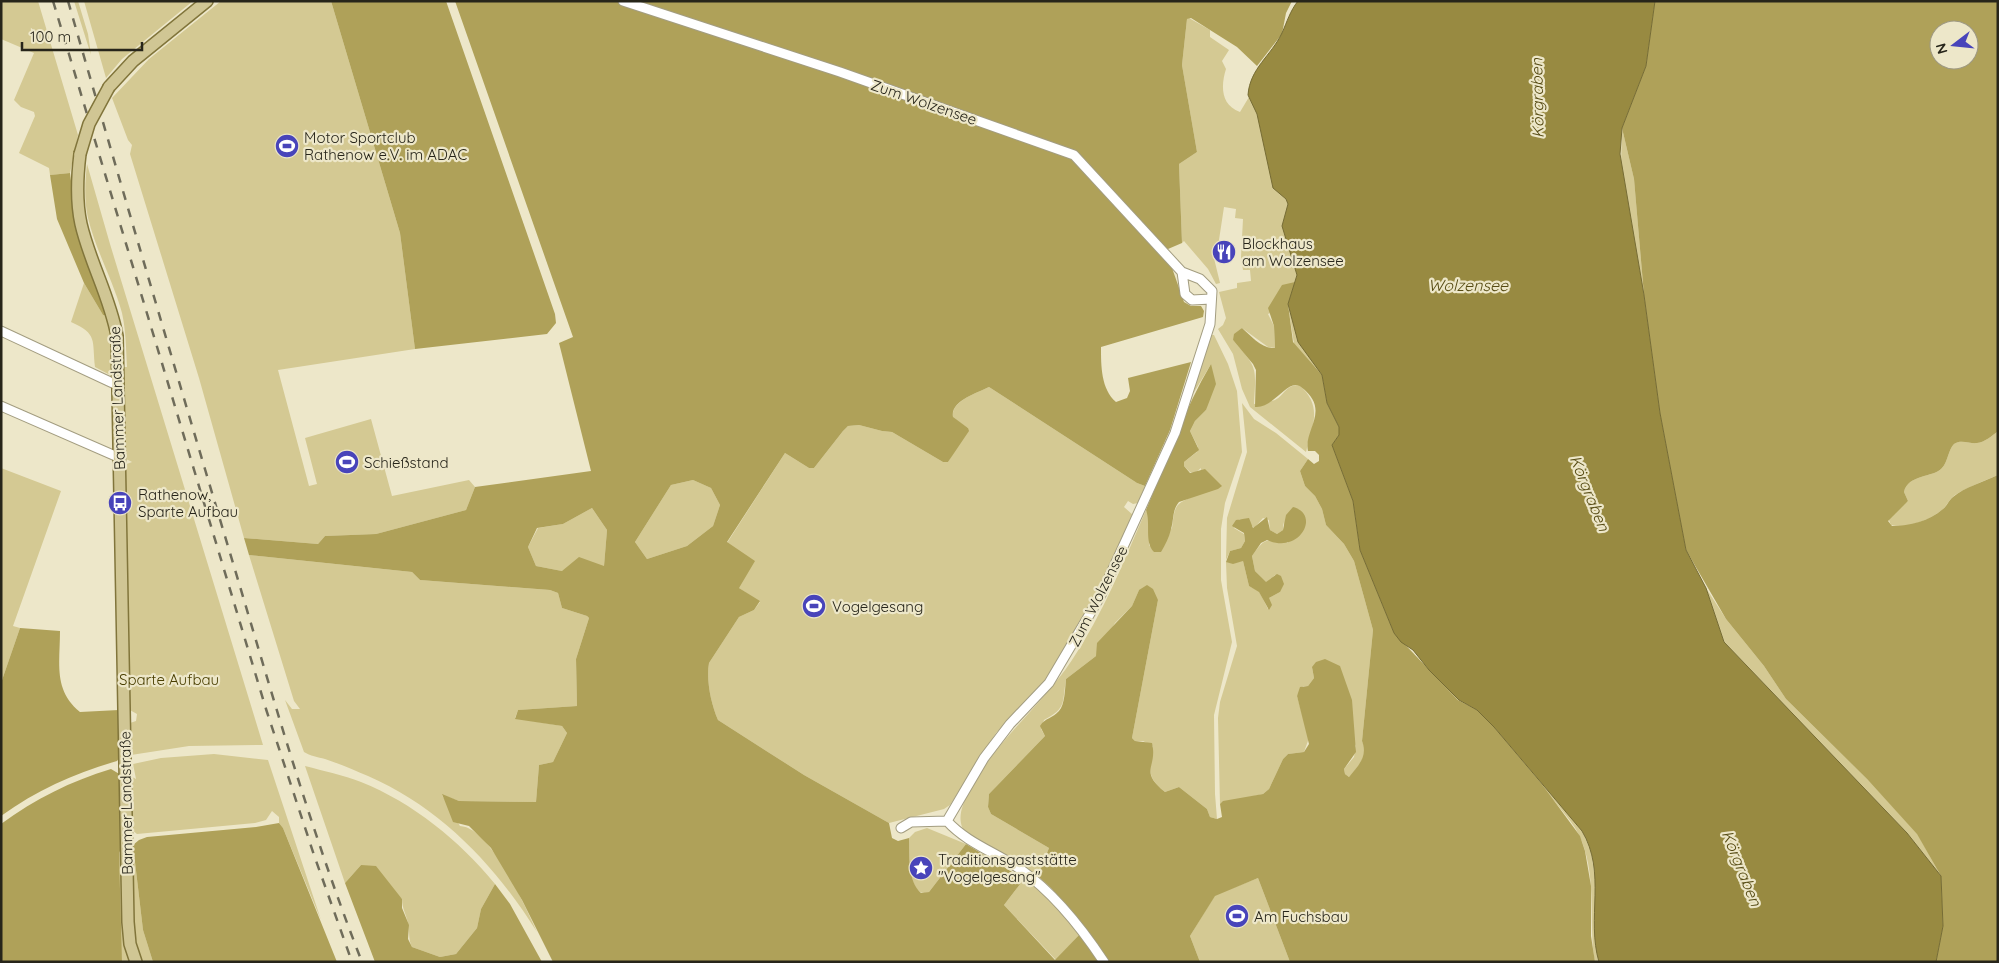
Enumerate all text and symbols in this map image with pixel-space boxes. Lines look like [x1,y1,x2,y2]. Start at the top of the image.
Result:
scale bar [22,20,142,52]
north arrow [1929,20,1979,70]
text: 100 m [30,27,71,46]
text: N [1931,41,1952,56]
water label: Körgraben [1526,57,1548,138]
street label: Zum Wolzensee [869,75,979,129]
place label: Motor Sportclub Rathenow e.V. im ADAC [304,128,467,164]
sports icon: Motor Sportclub Rathenow e.V. im ADAC [274,133,300,159]
place label: Blockhaus am Wolzensee [1242,234,1344,270]
restaurant icon: Blockhaus am Wolzensee [1211,239,1237,265]
water label: Wolzensee [1428,275,1509,295]
street label: Bammer Landstraße [105,326,129,470]
sports icon: Schießstand [334,449,360,475]
water label: Körgraben [1566,452,1615,535]
place label: Schießstand [364,453,448,472]
place label: Rathenow, Sparte Aufbau [138,485,238,521]
bus stop icon: Rathenow, Sparte Aufbau [107,490,133,516]
street label: Zum Wolzensee [1064,542,1132,650]
sports icon: Vogelgesang [801,593,827,619]
place label: Vogelgesang [832,597,923,616]
park label: Sparte Aufbau [119,670,219,689]
street label: Bammer Landstraße [115,731,137,875]
water label: Körgraben [1718,827,1767,910]
place label: Traditionsgaststätte "Vogelgesang" [938,850,1077,886]
place icon: Traditionsgaststätte "Vogelgesang" [908,855,934,881]
sports icon: Am Fuchsbau [1224,903,1250,929]
place label: Am Fuchsbau [1254,907,1348,926]

